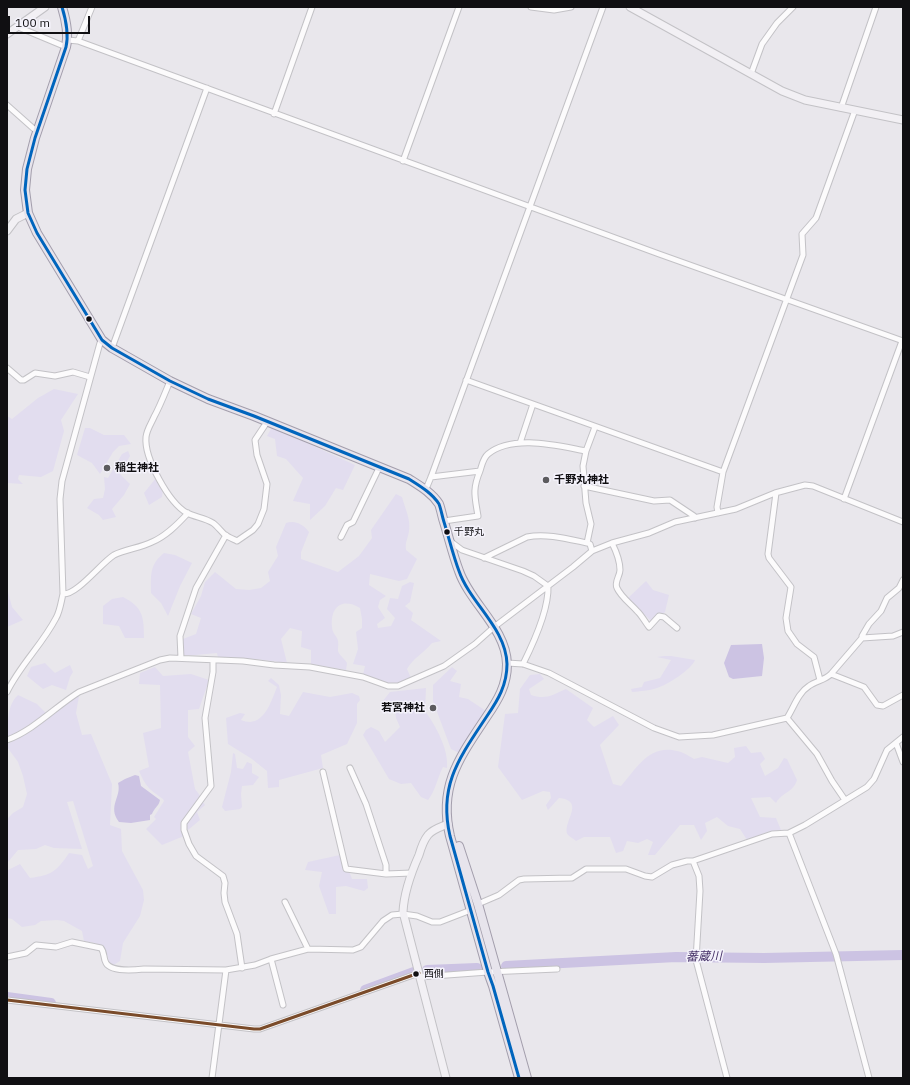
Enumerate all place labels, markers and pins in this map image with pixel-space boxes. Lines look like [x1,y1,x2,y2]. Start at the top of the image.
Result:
unlabelled marker [84,314,94,324]
place label: 稲生神社 [115,461,159,475]
marker: 稲生神社 [102,463,112,473]
place label: 千野丸神社 [554,473,609,487]
marker: 千野丸神社 [541,475,551,485]
place label: 千野丸 [454,526,484,538]
marker: 千野丸 [442,527,452,537]
place label: 若宮神社 [381,701,425,715]
marker: 若宮神社 [428,703,438,713]
place label: 西側 [424,968,444,980]
marker: 西側 [411,969,421,979]

